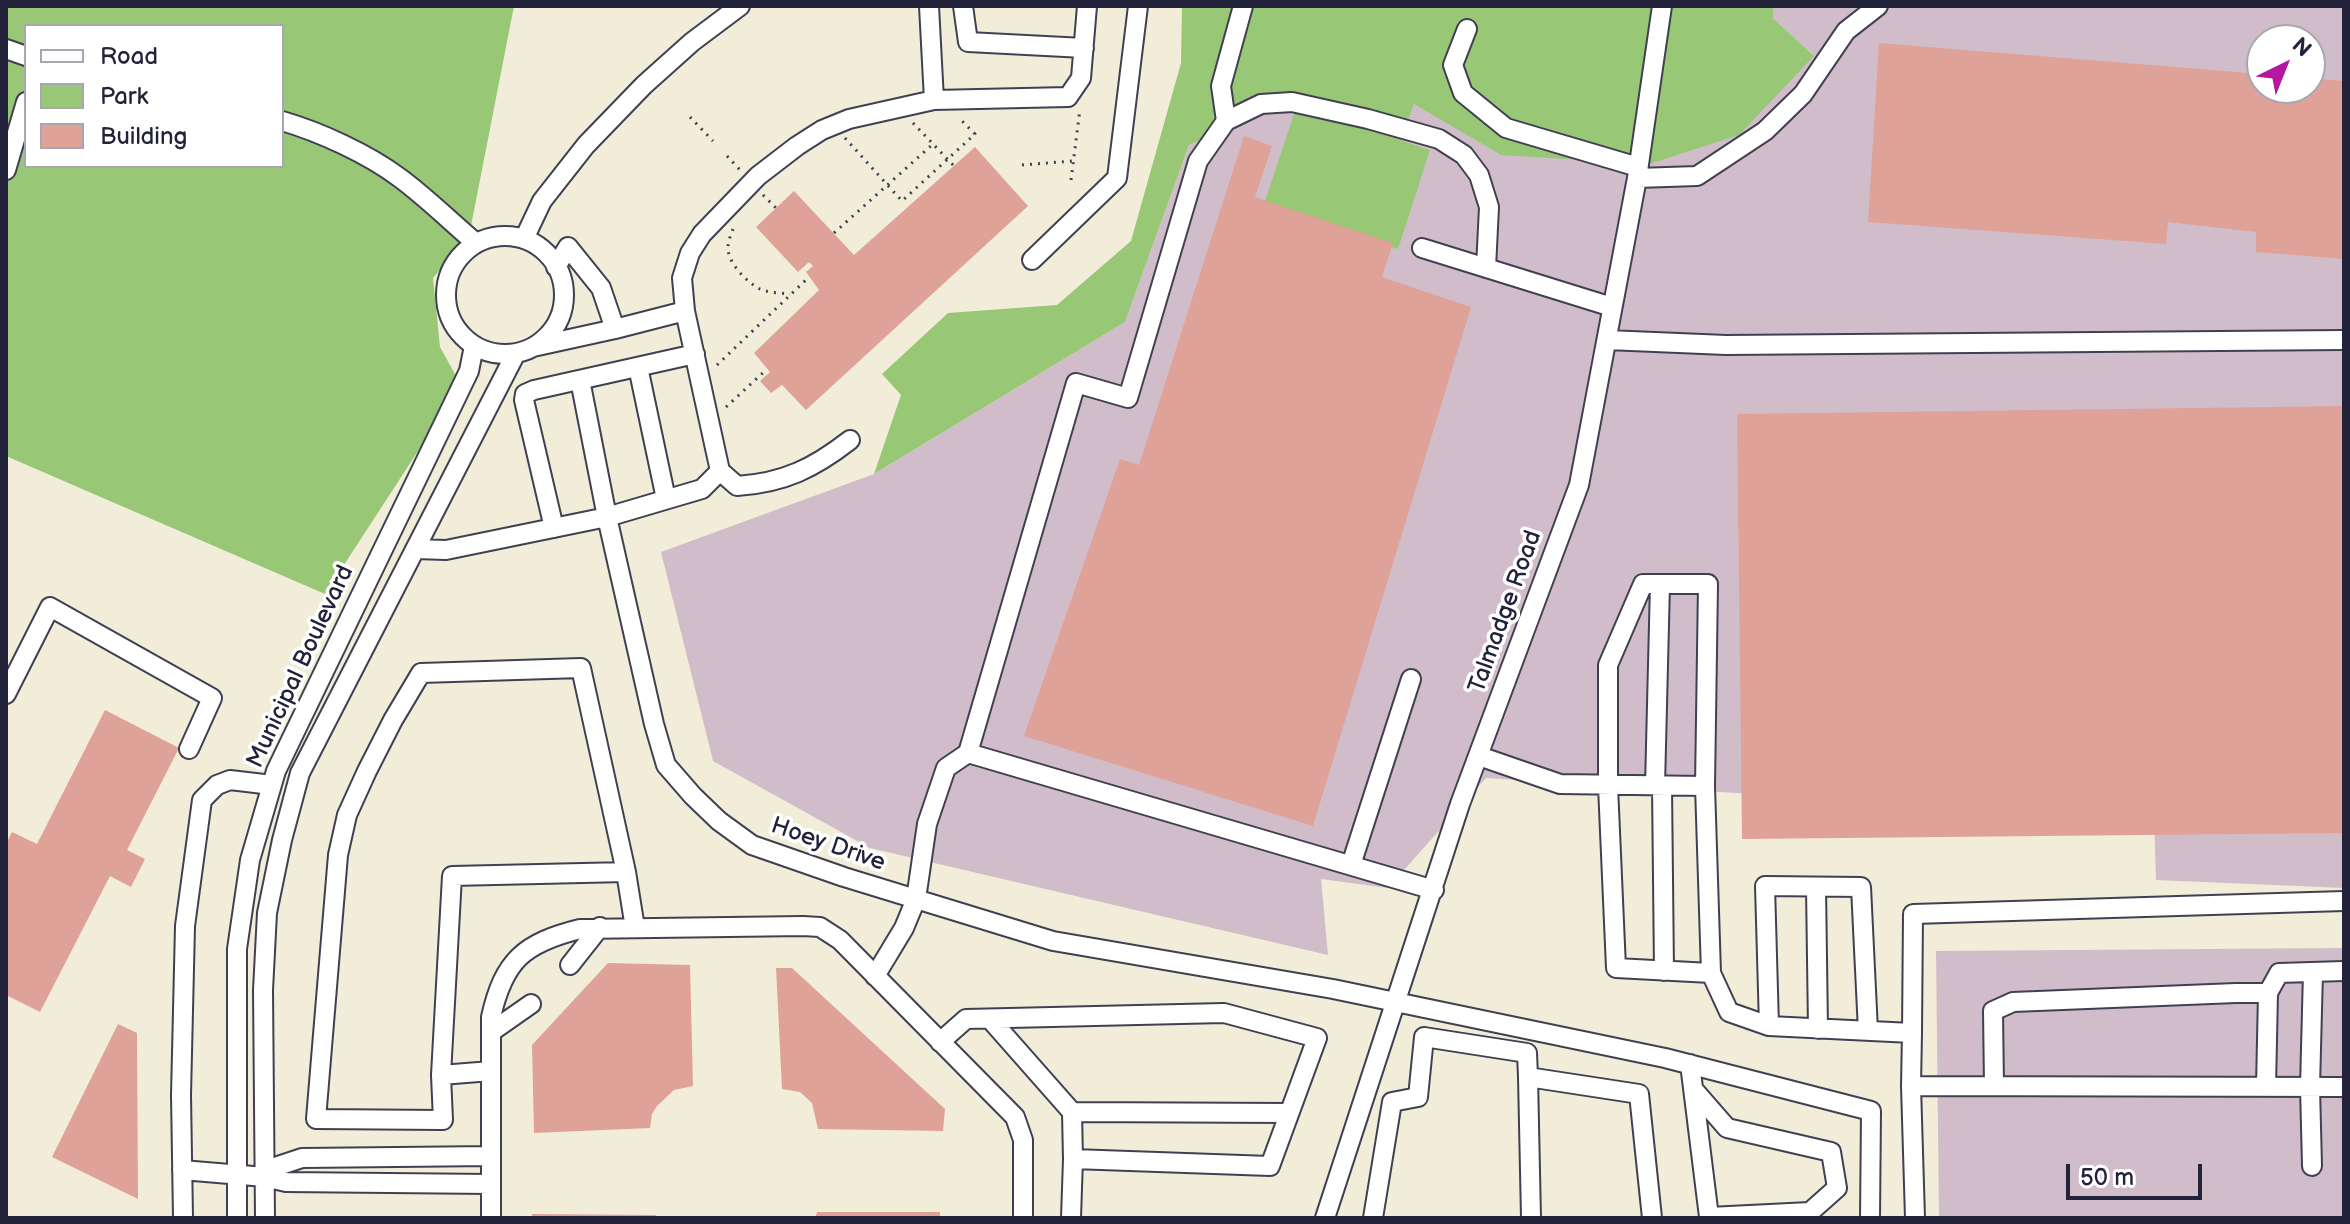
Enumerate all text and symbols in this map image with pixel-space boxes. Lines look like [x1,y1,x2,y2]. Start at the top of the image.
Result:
legend [24,24,284,168]
north arrow [2246,24,2326,104]
text: N [2286,32,2317,63]
text: Road [100,42,158,71]
text: Park [100,82,148,111]
text: Building [100,122,187,151]
street label: Talmadge Road [1463,527,1549,697]
street label: Municipal Boulevard [241,561,361,773]
street label: Hoey Drive [767,812,889,878]
scale bar [2070,1148,2206,1198]
text: 50 m [2080,1163,2134,1192]

